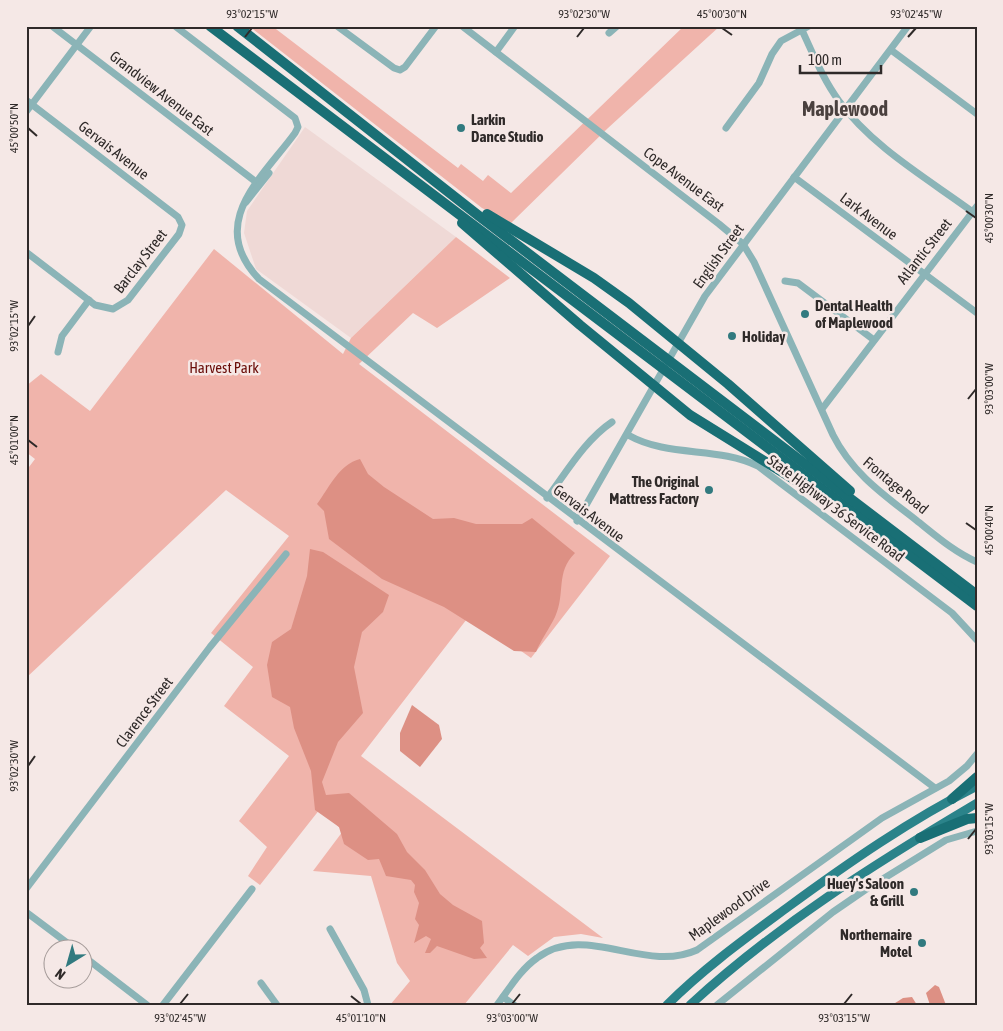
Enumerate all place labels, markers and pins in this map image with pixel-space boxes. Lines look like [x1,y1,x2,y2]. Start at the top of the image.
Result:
place label: Larkin Dance Studio [471,111,544,145]
marker: Larkin Dance Studio [455,122,467,134]
place label: Dental Health of Maplewood [815,297,893,331]
marker: Dental Health of Maplewood [799,308,811,320]
place label: Holiday [742,328,786,345]
marker: Holiday [726,330,738,342]
place label: The Original Mattress Factory [609,473,700,507]
marker: The Original Mattress Factory [703,484,715,496]
place label: Huey's Saloon & Grill [827,875,905,909]
marker: Huey's Saloon & Grill [908,886,920,898]
place label: Northernaire Motel [840,926,913,960]
marker: Northernaire Motel [916,937,928,949]

